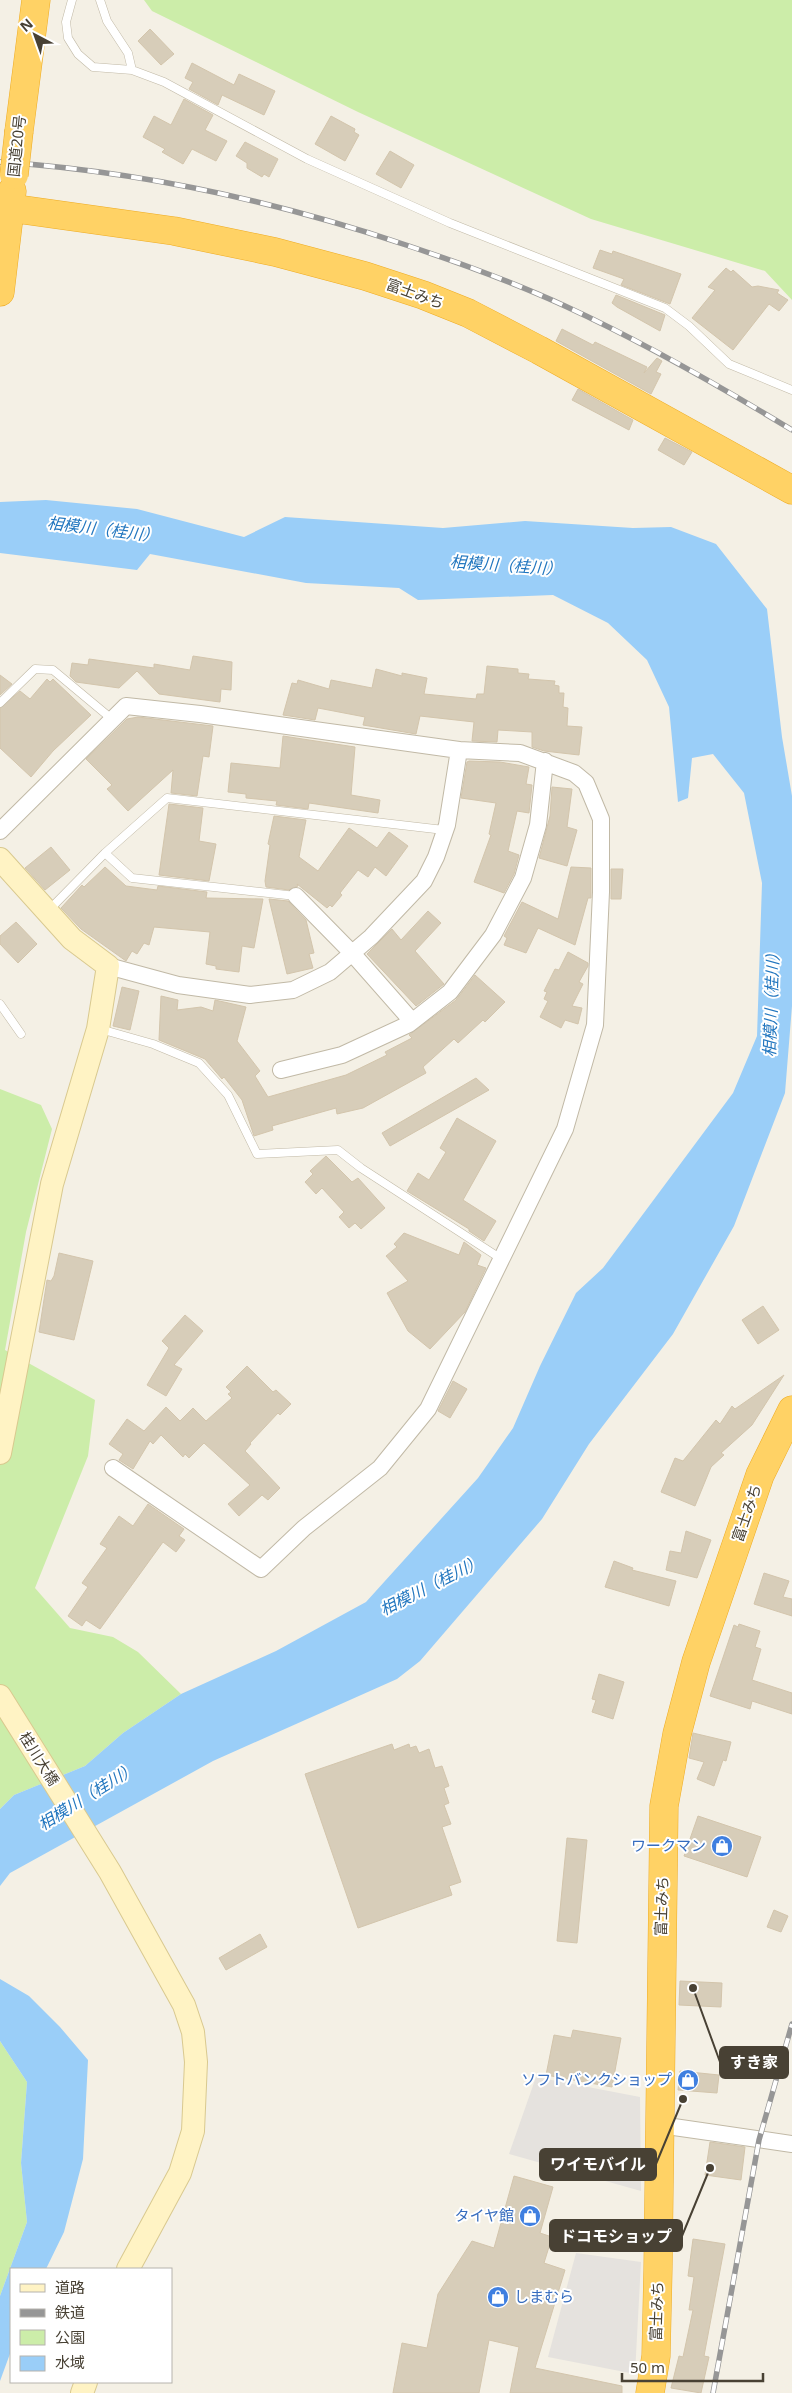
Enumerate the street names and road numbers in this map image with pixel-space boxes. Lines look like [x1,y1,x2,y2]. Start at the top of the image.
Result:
street label: 国道20号 [3,114,29,178]
street label: 富士みち [384,273,447,313]
street label: 富士みち [727,1481,765,1544]
street label: 桂川大橋 [15,1728,64,1789]
street label: 富士みち [650,1876,672,1936]
street label: 富士みち [645,2281,667,2341]

